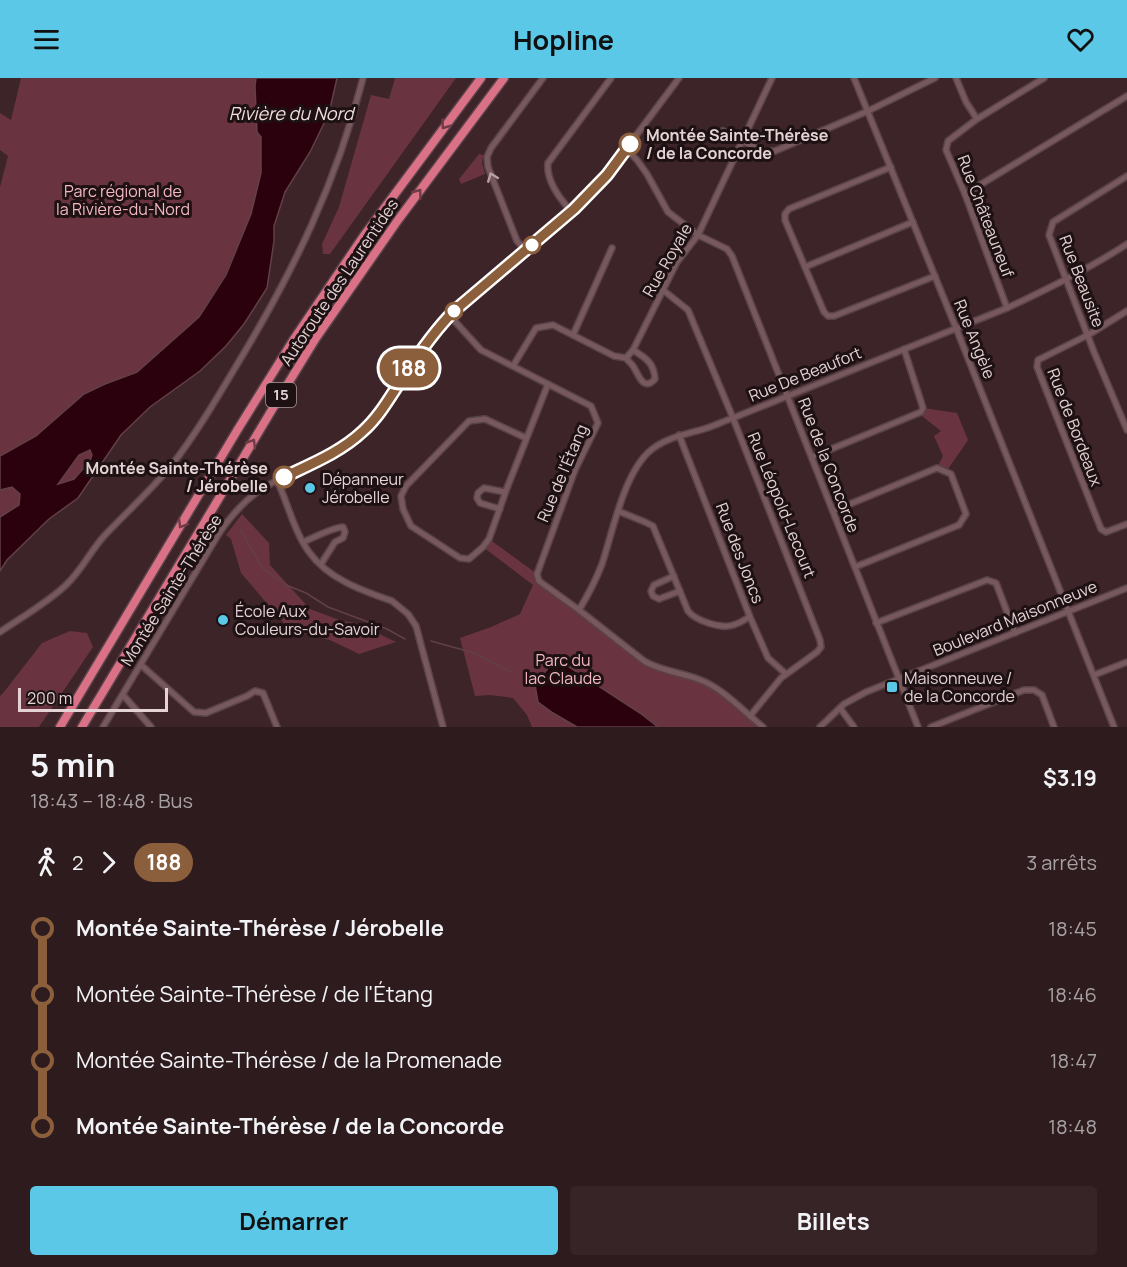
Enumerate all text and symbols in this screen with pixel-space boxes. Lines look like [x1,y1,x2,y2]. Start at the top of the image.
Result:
text: Hopline [513,21,614,58]
icon: menu [30,23,63,56]
icon: heart [1064,23,1097,56]
water label: Rivière du Nord [229,101,356,125]
one-way arrow [442,118,453,129]
place label: Montée Sainte-Thérèse / de la Concorde [646,124,829,164]
marker: Montée Sainte-Thérèse / de la Concorde [619,133,641,155]
street label: Rue Châteauneuf [953,152,1020,281]
one-way arrow [487,172,499,183]
park label: Parc régional de la Rivière-du-Nord [56,180,190,220]
one-way arrow [411,188,422,199]
street label: Autoroute des Laurentides [275,194,403,370]
street label: Rue Royale [637,219,697,301]
street label: Rue Beausite [1054,232,1110,330]
unlabelled marker [523,236,541,254]
street label: Rue Angèle [949,296,1001,382]
unlabelled marker [445,302,463,320]
street label: Rue De Beaufort [745,341,865,407]
line badge: 188 [374,348,444,388]
text: 188 [392,354,426,382]
street label: Rue de Bordeaux [1042,365,1108,490]
road number: 15 [266,383,296,407]
street label: Rue de la Concorde [793,394,865,536]
street label: Rue de l'Étang [532,421,592,525]
street label: Rue Léopold-Lecourt [743,429,821,581]
one-way arrow [245,439,257,449]
place label: Montée Sainte-Thérèse / Jérobelle [86,457,268,497]
marker: Montée Sainte-Thérèse / Jérobelle [273,466,295,488]
place label: Dépanneur Jérobelle [322,468,404,508]
marker: Dépanneur Jérobelle [303,481,317,495]
street label: Rue des Joncs [711,499,769,607]
street label: Montée Sainte-Thérèse [115,510,227,670]
one-way arrow [177,518,189,528]
street label: Boulevard Maisonneuve [930,575,1100,661]
place label: École Aux Couleurs-du-Savoir [235,600,380,640]
marker: École Aux Couleurs-du-Savoir [216,613,230,627]
park label: Parc du lac Claude [524,649,602,689]
place label: Maisonneuve / de la Concorde [904,667,1015,707]
marker: Maisonneuve / de la Concorde [885,680,899,694]
scale bar [18,685,168,712]
text: 200 m [27,687,72,709]
text: 5 min [30,742,116,787]
text: $3.19 [1043,763,1097,793]
text: 18:43 – 18:48 · Bus [30,787,193,814]
icon: walk [30,846,63,879]
icon: forward [92,846,125,879]
text: 188 [146,848,181,876]
text: 2 [72,849,83,876]
text: 3 arrêts [1026,849,1097,876]
text: Montée Sainte-Thérèse / Jérobelle [76,913,444,943]
text: 18:45 [1048,915,1097,942]
text: Montée Sainte-Thérèse / de l'Étang [76,979,433,1009]
text: 18:46 [1047,981,1097,1008]
text: Montée Sainte-Thérèse / de la Promenade [76,1045,502,1075]
text: 18:47 [1050,1047,1097,1074]
text: Montée Sainte-Thérèse / de la Concorde [76,1111,504,1141]
text: 18:48 [1048,1113,1097,1140]
button: Démarrer [30,1186,558,1255]
button: Billets [570,1186,1097,1255]

